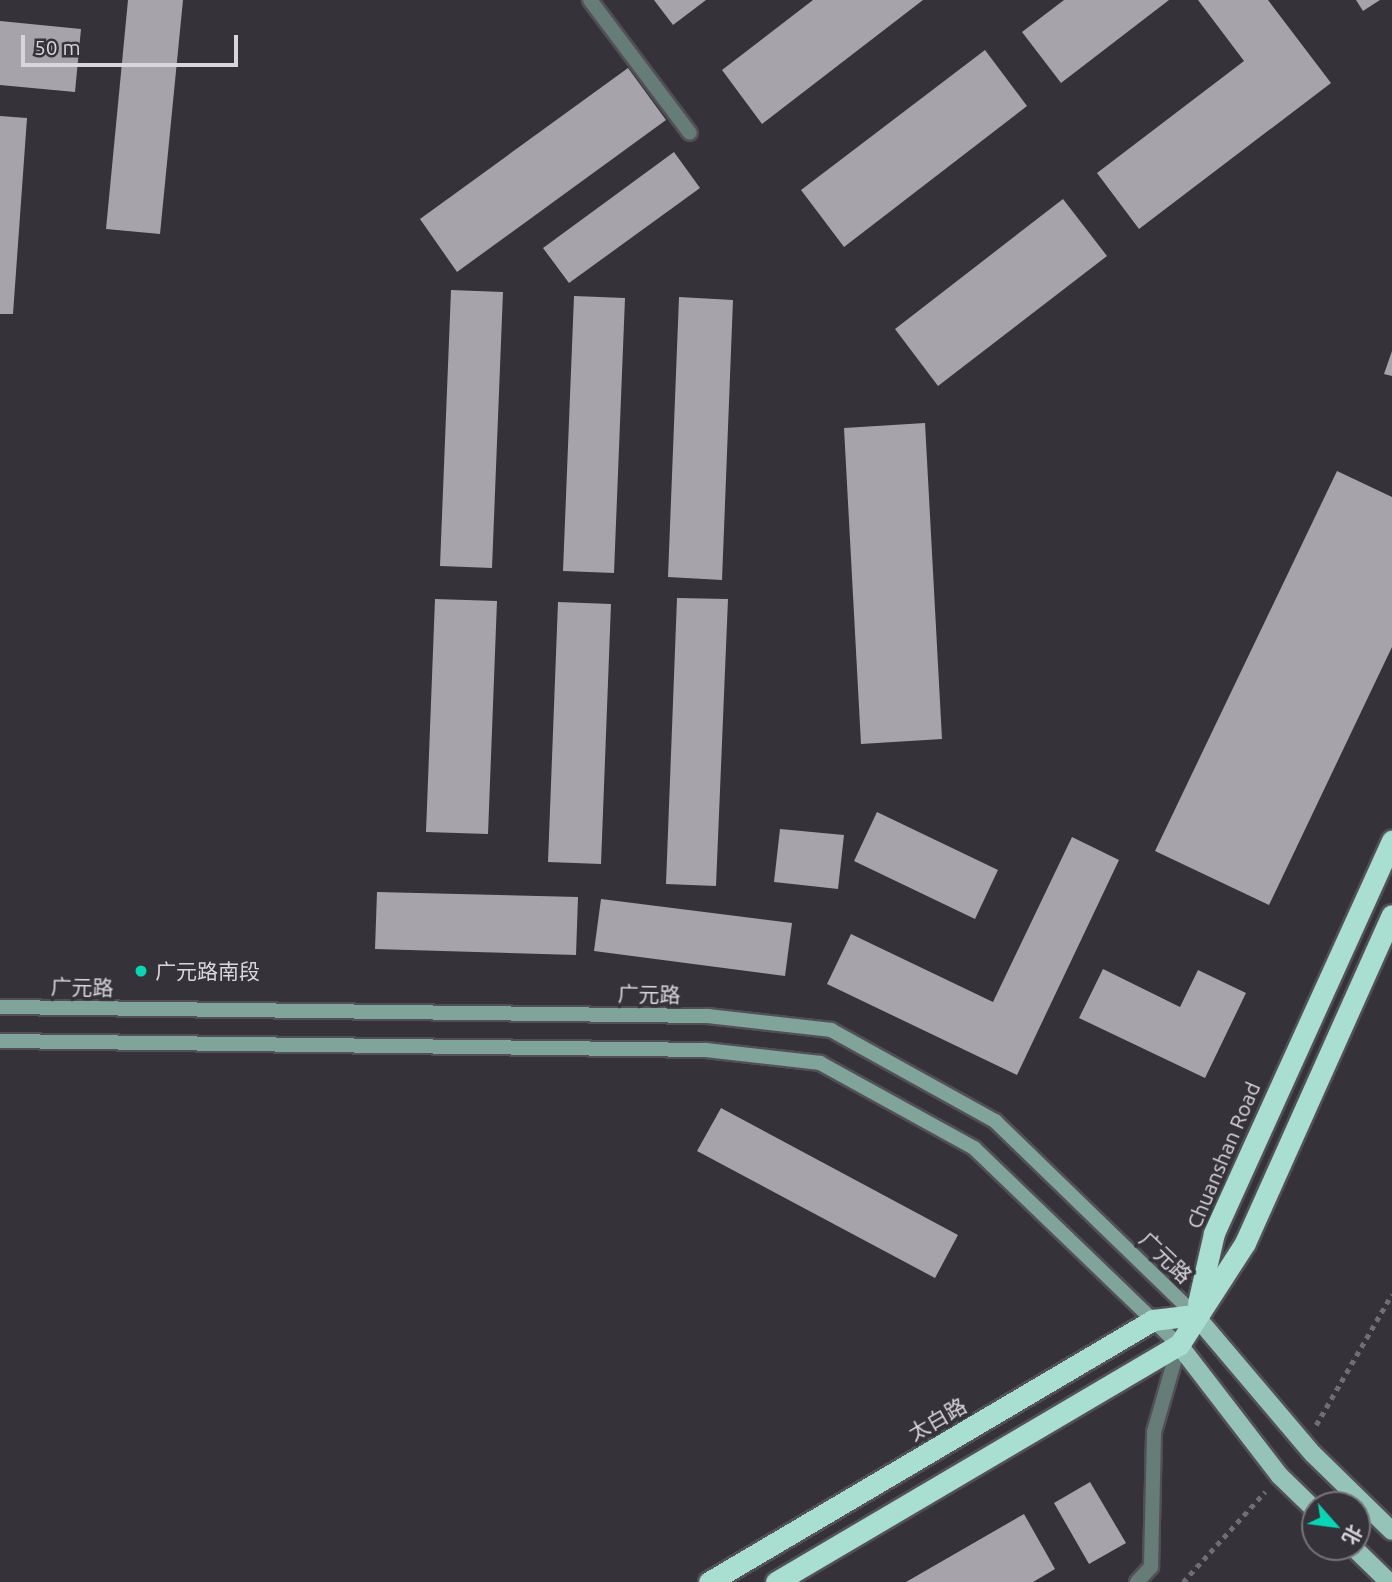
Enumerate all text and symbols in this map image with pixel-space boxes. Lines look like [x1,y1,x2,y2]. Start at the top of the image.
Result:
scale bar [24,21,242,65]
text: 50 m [34,35,81,59]
place label: 广元路南段 [155,958,260,984]
marker: 广元路南段 [133,963,149,979]
street label: 广元路 [50,974,114,1000]
street label: 广元路 [617,981,681,1007]
street label: Chuanshan Road [1181,1078,1265,1232]
street label: 广元路 [1135,1226,1197,1288]
street label: 太白路 [903,1392,971,1446]
north arrow [1301,1491,1371,1561]
text: 北 [1339,1521,1367,1548]

